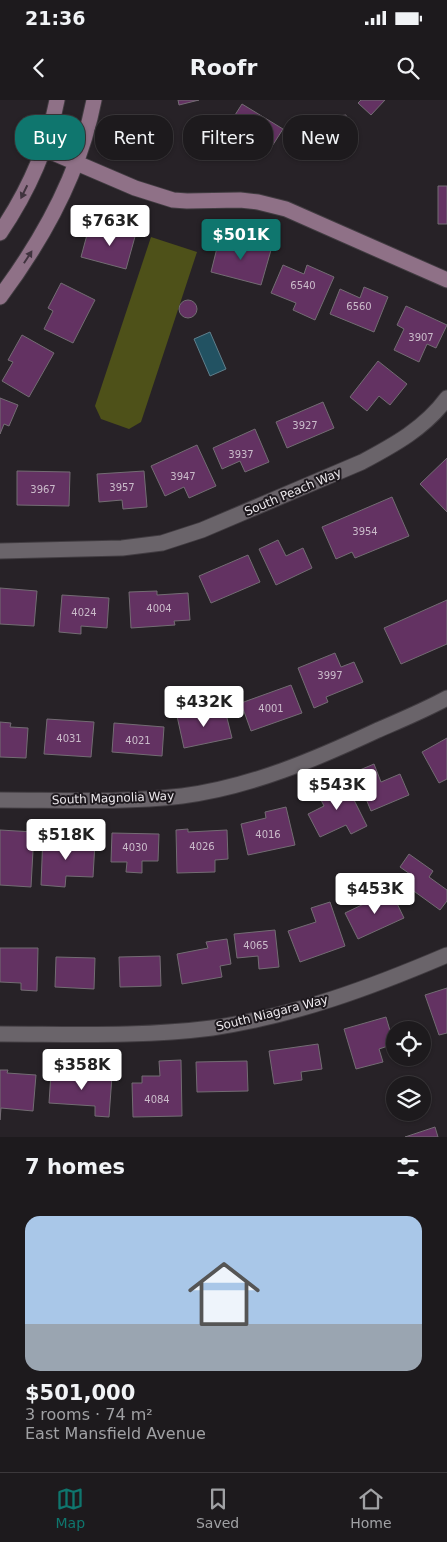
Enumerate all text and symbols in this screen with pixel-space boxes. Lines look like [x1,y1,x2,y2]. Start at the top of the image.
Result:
text: 21:36 [25,7,85,29]
icon: back [25,54,53,82]
icon: search [394,54,422,82]
text: Roofr [190,55,257,80]
chip: Buy [15,115,85,160]
chip: Rent [95,115,173,160]
chip: Filters [183,115,273,160]
chip: New [283,115,358,160]
one-way arrow [20,185,28,200]
pin: $763K [75,204,145,247]
text: $763K [82,211,138,230]
pin: $501K [206,219,276,261]
text: $501K [213,225,269,244]
one-way arrow [23,250,32,263]
house number: 6540 [290,280,316,291]
house number: 6560 [346,301,372,312]
house number: 3907 [408,332,434,343]
house number: 3927 [292,420,318,431]
house number: 3937 [228,449,254,460]
street label: South Peach Way [242,465,344,519]
house number: 3947 [170,471,196,482]
house number: 3957 [109,482,135,493]
house number: 3967 [30,484,56,495]
house number: 3954 [352,526,378,537]
house number: 4004 [146,603,172,614]
house number: 4024 [71,607,97,618]
house number: 3997 [317,670,343,681]
pin: $432K [169,686,239,728]
text: $432K [176,692,232,711]
house number: 4001 [258,703,284,714]
house number: 4031 [56,733,82,744]
house number: 4021 [125,735,151,746]
pin: $543K [302,768,372,811]
text: $543K [309,775,365,794]
street label: South Magnolia Way [52,789,174,807]
pin: $518K [31,818,101,861]
text: $518K [38,825,94,844]
house number: 4016 [255,829,281,840]
house number: 4026 [189,841,215,852]
house number: 4030 [122,842,148,853]
pin: $453K [340,872,410,915]
text: $453K [347,879,403,898]
house number: 4065 [243,940,269,951]
street label: South Niagara Way [215,992,329,1034]
map controls [386,1021,431,1121]
button: locate [386,1021,431,1066]
pin: $358K [47,1048,117,1091]
text: $358K [54,1055,110,1074]
button: layers [386,1076,431,1121]
house number: 4084 [144,1094,170,1105]
icon: filters [394,1153,422,1181]
text: 7 homes [25,1155,125,1179]
icon: home [179,1249,269,1339]
text: $501,000 [25,1381,135,1405]
text: 3 rooms · 74 m² [25,1405,153,1424]
text: East Mansfield Avenue [25,1424,206,1443]
tab: Map [55,1485,85,1531]
tab: Saved [196,1485,239,1531]
tab: Home [350,1485,392,1531]

